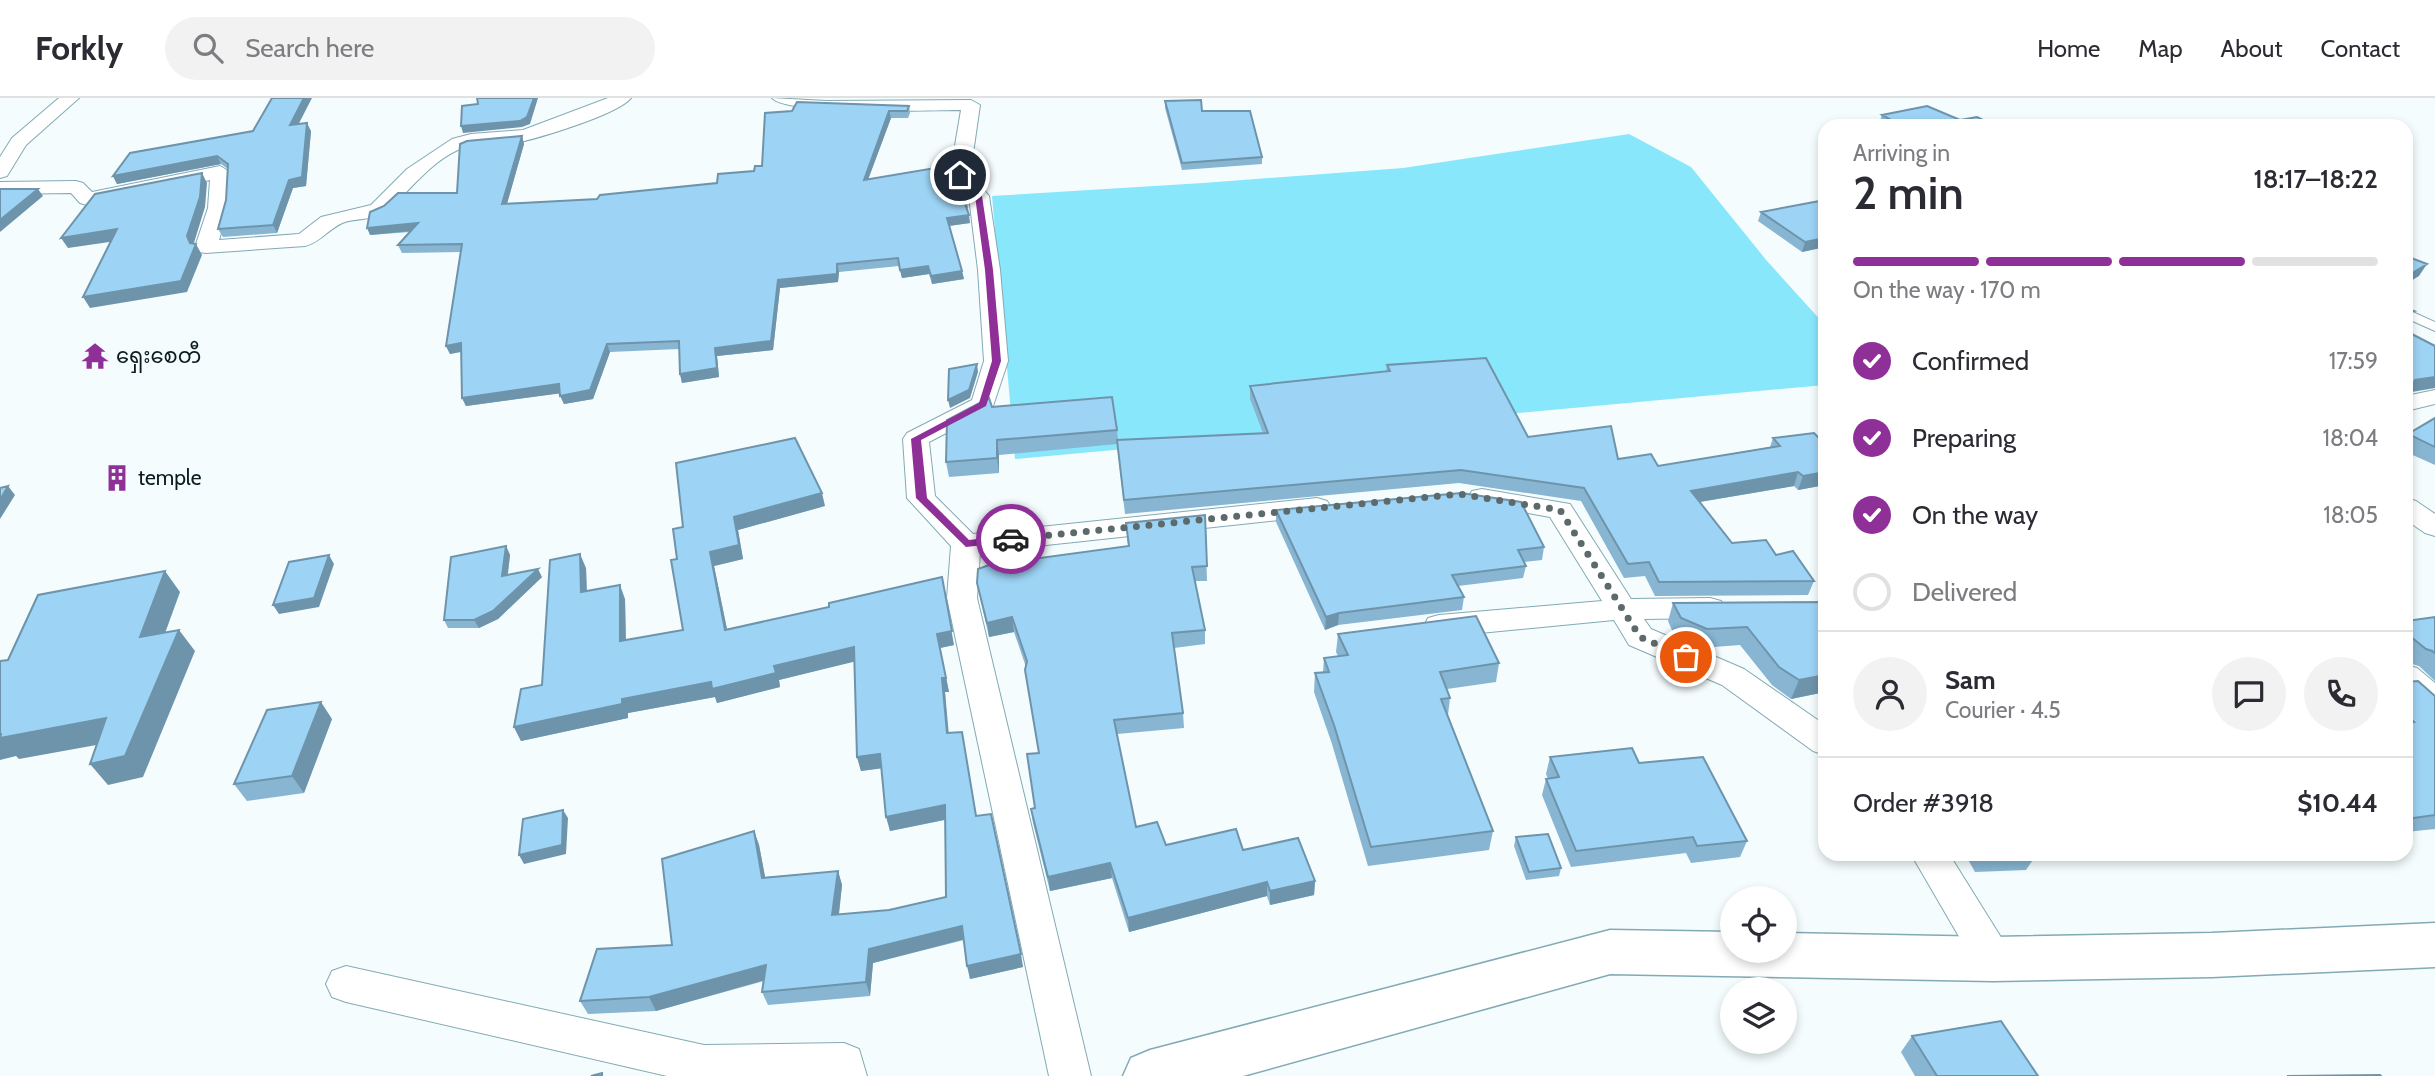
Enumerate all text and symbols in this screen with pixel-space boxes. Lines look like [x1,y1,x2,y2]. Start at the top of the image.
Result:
search box [165,17,655,80]
text: Forkly [35,28,123,68]
icon: search [189,29,227,67]
text: Search here [245,32,374,64]
text: Home [2037,34,2100,63]
text: Map [2138,34,2183,63]
text: About [2221,34,2283,63]
text: Contact [2321,34,2400,63]
text: Arriving in [1853,139,1950,167]
pin [930,145,990,205]
icon: home [941,156,979,194]
text: 18:17–18:22 [2254,163,2378,195]
text: 2 min [1853,165,1964,221]
text: On the way · 170 m [1853,276,2041,304]
place label: ရှေးစေတီ [116,340,201,373]
temple icon: ရှေးစေတီ [80,341,110,371]
icon: check [1853,342,1891,380]
text: Confirmed [1912,345,2029,377]
text: 17:59 [2329,347,2378,375]
icon: check [1853,419,1891,457]
text: Preparing [1912,422,2016,454]
text: 18:04 [2322,424,2378,452]
building icon: temple [102,463,132,493]
place label: temple [138,465,202,490]
icon: check [1853,496,1891,534]
text: On the way [1912,499,2038,531]
text: 18:05 [2323,501,2378,529]
courier [976,504,1046,574]
icon: car [992,520,1030,558]
text: Delivered [1912,576,2017,608]
pin [1656,627,1716,687]
icon: bag [1667,638,1705,676]
button: person [1853,657,1927,731]
button: chat [2212,657,2286,731]
button: phone [2304,657,2378,731]
text: Sam [1945,664,1996,696]
text: Courier · 4.5 [1945,696,2061,724]
text: Order #3918 [1853,787,1994,819]
text: $10.44 [2297,787,2378,819]
map controls [1720,886,1797,1054]
button: locate [1720,886,1797,963]
button: layers [1720,977,1797,1054]

